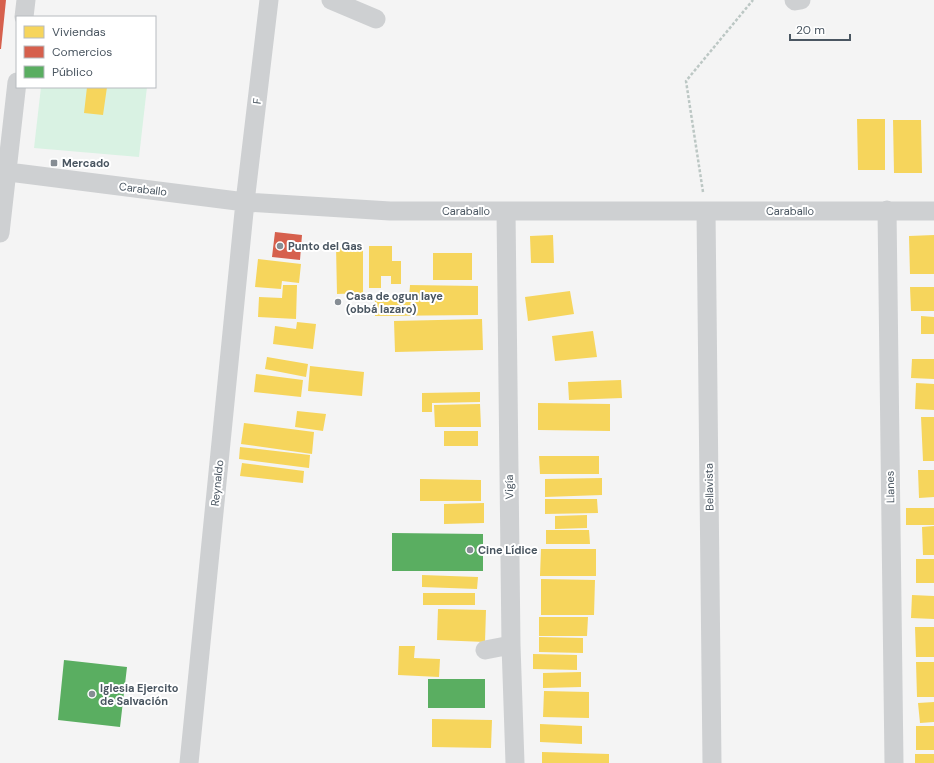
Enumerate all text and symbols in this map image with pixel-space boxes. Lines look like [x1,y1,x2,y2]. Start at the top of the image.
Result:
legend [16,16,156,88]
scale bar [790,16,850,42]
text: 20 m [796,22,825,38]
text: Viviendas [52,24,106,40]
text: Comercios [52,44,112,60]
text: Público [52,64,93,80]
street label: F [250,97,264,105]
place label: Mercado [62,156,110,170]
marker: Mercado [49,158,59,168]
street label: Caraballo [118,179,168,199]
street label: Caraballo [442,204,490,218]
street label: Caraballo [766,204,814,218]
place label: Punto del Gas [288,239,363,253]
marker: Punto del Gas [275,241,285,251]
place label: Casa de ogun laye (obbá lazaro) [346,289,443,316]
marker: Casa de ogun laye (obbá lazaro) [333,297,343,307]
street label: Reynaldo [208,459,226,507]
street label: Bellavista [702,463,716,511]
street label: Llanes [883,471,897,503]
street label: Vigía [502,475,516,499]
place label: Cine Lídice [478,543,538,557]
marker: Cine Lídice [465,545,475,555]
place label: Iglesia Ejercito de Salvación [100,681,179,708]
marker: Iglesia Ejercito de Salvación [87,689,97,699]

